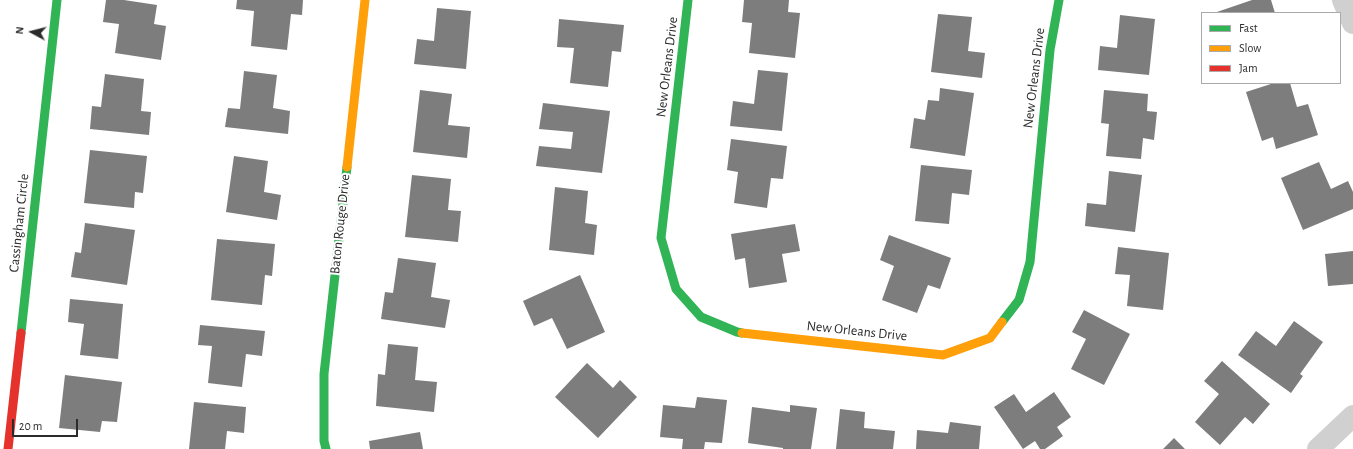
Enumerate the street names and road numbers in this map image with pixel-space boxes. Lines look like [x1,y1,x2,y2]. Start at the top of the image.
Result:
street label: New Orleans Drive [653,16,681,118]
street label: New Orleans Drive [1020,27,1048,129]
street label: Cassingham Circle [5,173,33,273]
street label: Baton Rouge Drive [326,173,354,275]
street label: New Orleans Drive [806,317,908,345]

